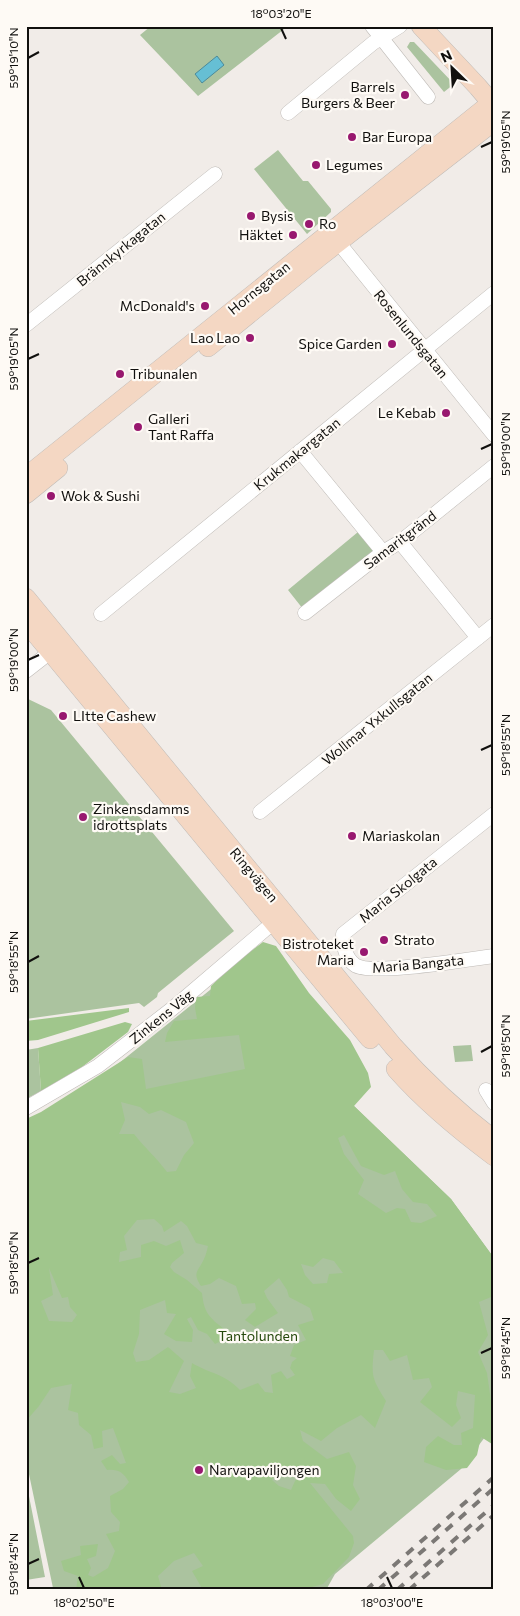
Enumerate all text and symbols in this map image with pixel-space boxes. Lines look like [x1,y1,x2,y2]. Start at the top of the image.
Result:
text: 18°03'20"E [250,6,312,20]
text: 59°19'10"N [6,27,20,89]
north arrow [428,42,478,92]
text: N [438,46,455,66]
place label: Barrels Burgers & Beer [301,78,395,111]
marker: Barrels Burgers & Beer [399,89,411,101]
text: 59°19'05"N [498,111,512,173]
place label: Bar Europa [362,128,432,145]
marker: Bar Europa [346,131,358,143]
place label: Legumes [326,156,383,173]
marker: Legumes [310,159,322,171]
place label: Bysis [261,207,293,224]
street label: Brännkyrkagatan [73,208,168,290]
marker: Bysis [245,210,257,222]
place label: Ro [319,215,336,232]
marker: Ro [303,218,315,230]
place label: Häktet [239,226,283,243]
marker: Häktet [287,229,299,241]
street label: Hornsgatan [224,257,293,318]
street label: Rosenlundsgatan [371,286,452,381]
place label: McDonald's [120,297,195,314]
marker: McDonald's [199,300,211,312]
text: 59°19'05"N [6,328,20,390]
place label: Lao Lao [190,329,240,346]
marker: Lao Lao [244,332,256,344]
place label: Spice Garden [298,335,382,352]
marker: Spice Garden [386,338,398,350]
place label: Tribunalen [130,365,197,382]
marker: Tribunalen [114,368,126,380]
place label: Le Kebab [378,404,436,421]
marker: Le Kebab [440,407,452,419]
place label: Galleri Tant Raffa [148,410,214,443]
text: 59°19'00"N [498,412,512,476]
street label: Krukmakargatan [250,414,343,494]
marker: Galleri Tant Raffa [132,421,144,433]
place label: Wok & Sushi [61,487,140,504]
marker: Wok & Sushi [45,490,57,502]
street label: Samaritgränd [360,507,439,572]
text: 59°19'00"N [6,628,20,692]
street label: Wollmar Yxkullsgatan [318,669,435,768]
place label: LItte Cashew [73,707,156,724]
marker: LItte Cashew [57,710,69,722]
text: 59°18'55"N [498,714,512,776]
place label: Zinkensdamms idrottsplats [93,800,189,833]
marker: Zinkensdamms idrottsplats [77,811,89,823]
place label: Mariaskolan [362,827,440,844]
marker: Mariaskolan [346,830,358,842]
street label: Ringvägen [227,844,282,905]
street label: Maria Skolgata [355,853,440,926]
text: 59°18'55"N [6,931,20,993]
place label: Strato [394,931,435,948]
marker: Strato [378,934,390,946]
place label: Bistroteket Maria [282,935,354,968]
marker: Bistroteket Maria [358,946,370,958]
street label: Maria Bangata [371,951,465,976]
street label: Zinkens Väg [126,986,196,1047]
text: 59°18'50"N [498,1015,512,1077]
text: 59°18'50"N [6,1232,20,1294]
text: 59°18'45"N [498,1317,512,1379]
park label: Tantolunden [218,1327,298,1344]
place label: Narvapaviljongen [209,1461,319,1478]
marker: Narvapaviljongen [193,1464,205,1476]
text: 59°18'45"N [6,1533,20,1595]
text: 18°02'50"E [53,1595,115,1609]
text: 18°03'00"E [361,1595,423,1609]

